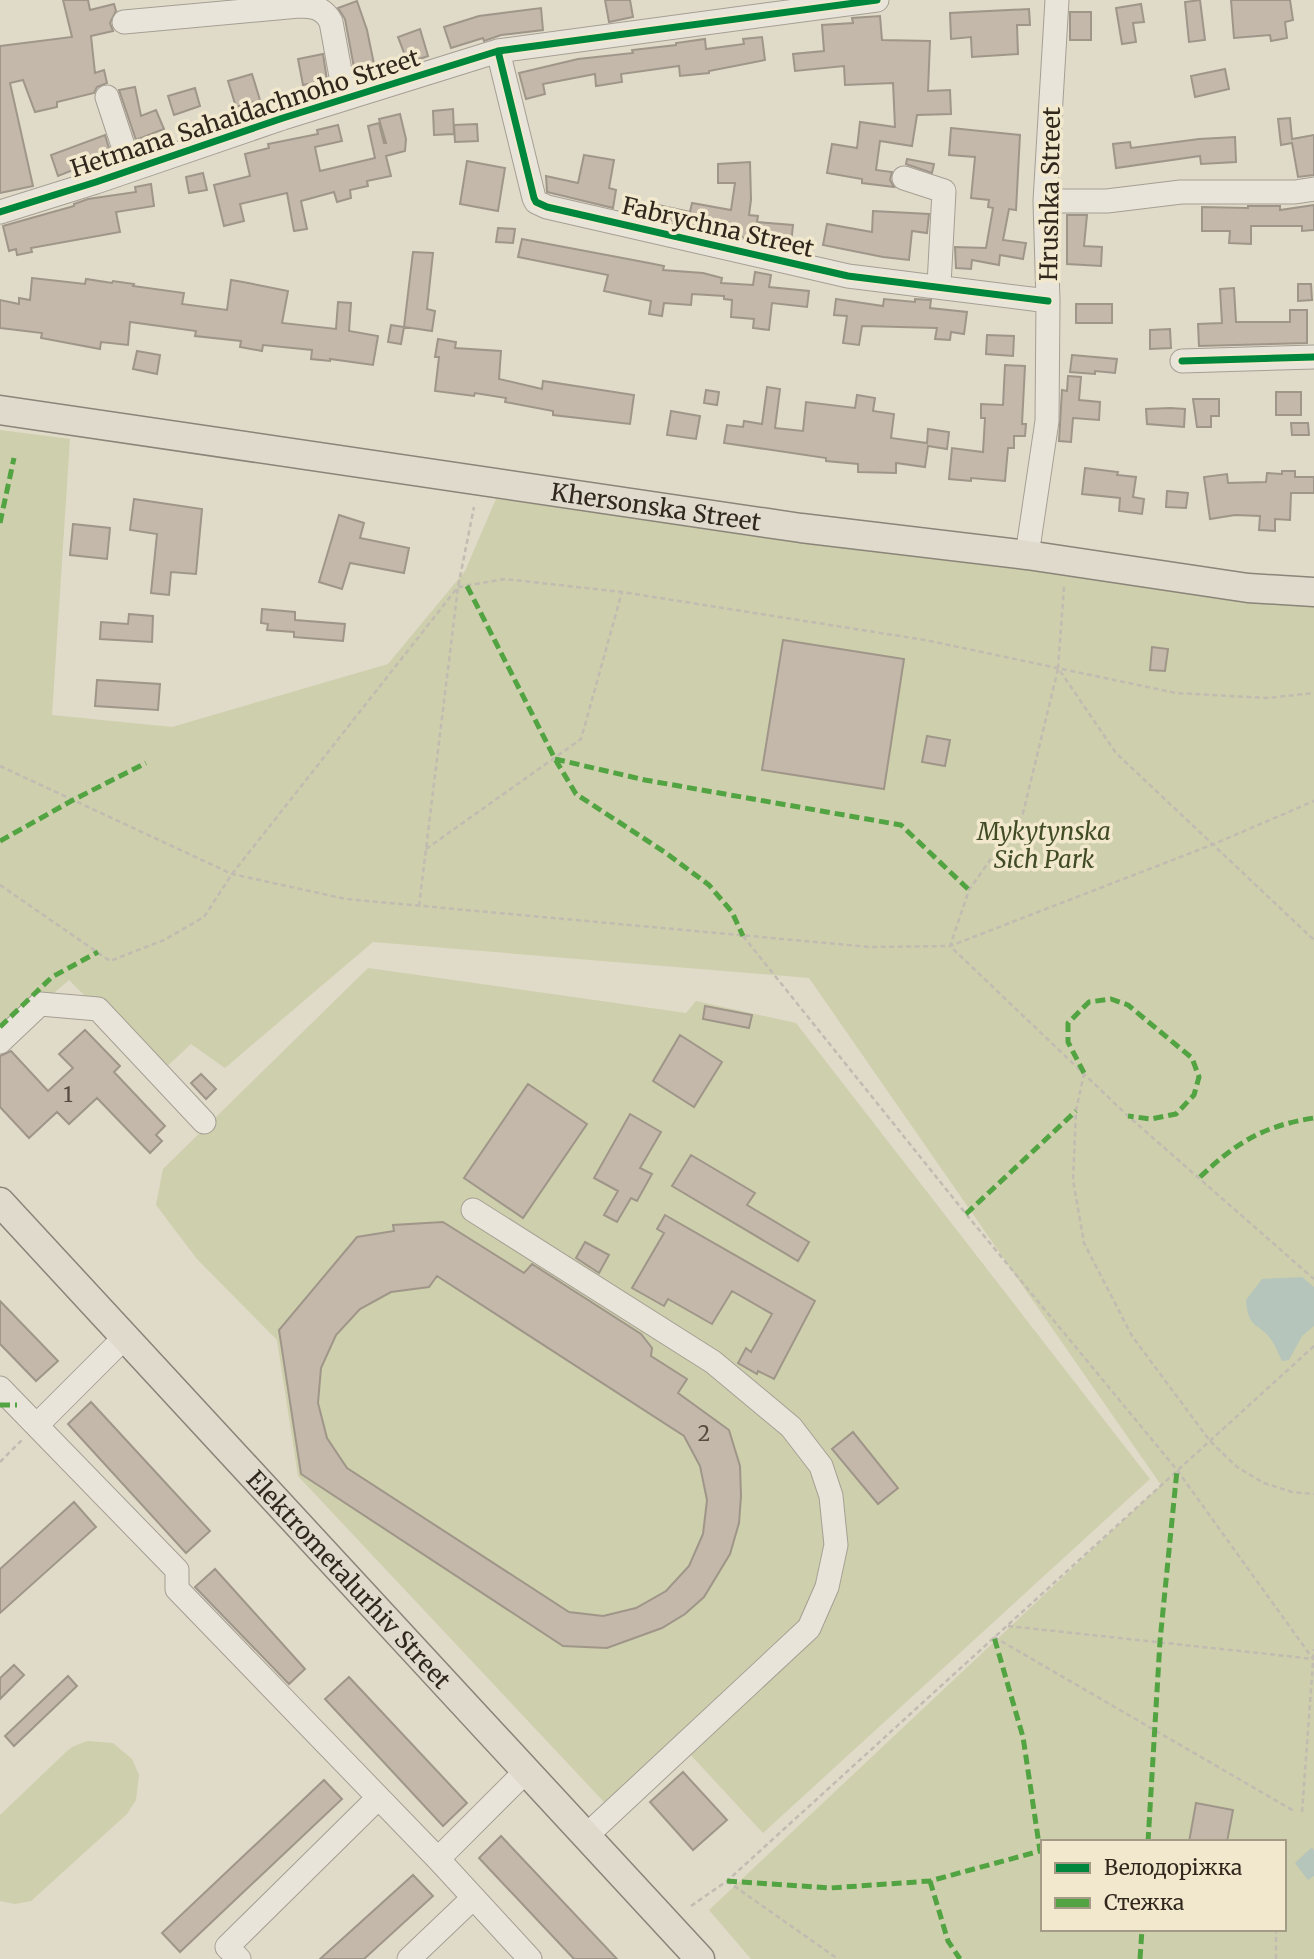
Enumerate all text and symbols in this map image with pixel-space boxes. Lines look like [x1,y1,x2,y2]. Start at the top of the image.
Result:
street label: Hetmana Sahaidachnoho Street [67,42,424,184]
street label: Hrushka Street [1033,106,1067,281]
street label: Fabrychna Street [619,190,818,264]
street label: Khersonska Street [549,476,764,537]
park label: Mykytynska Sich Park [976,816,1111,875]
house number: 1 [63,1081,73,1108]
house number: 2 [698,1420,710,1447]
street label: Elektrometalurhiv Street [240,1464,458,1696]
legend [1041,1840,1286,1931]
text: Велодоріжка [1104,1854,1242,1881]
text: Стежка [1104,1889,1184,1916]

